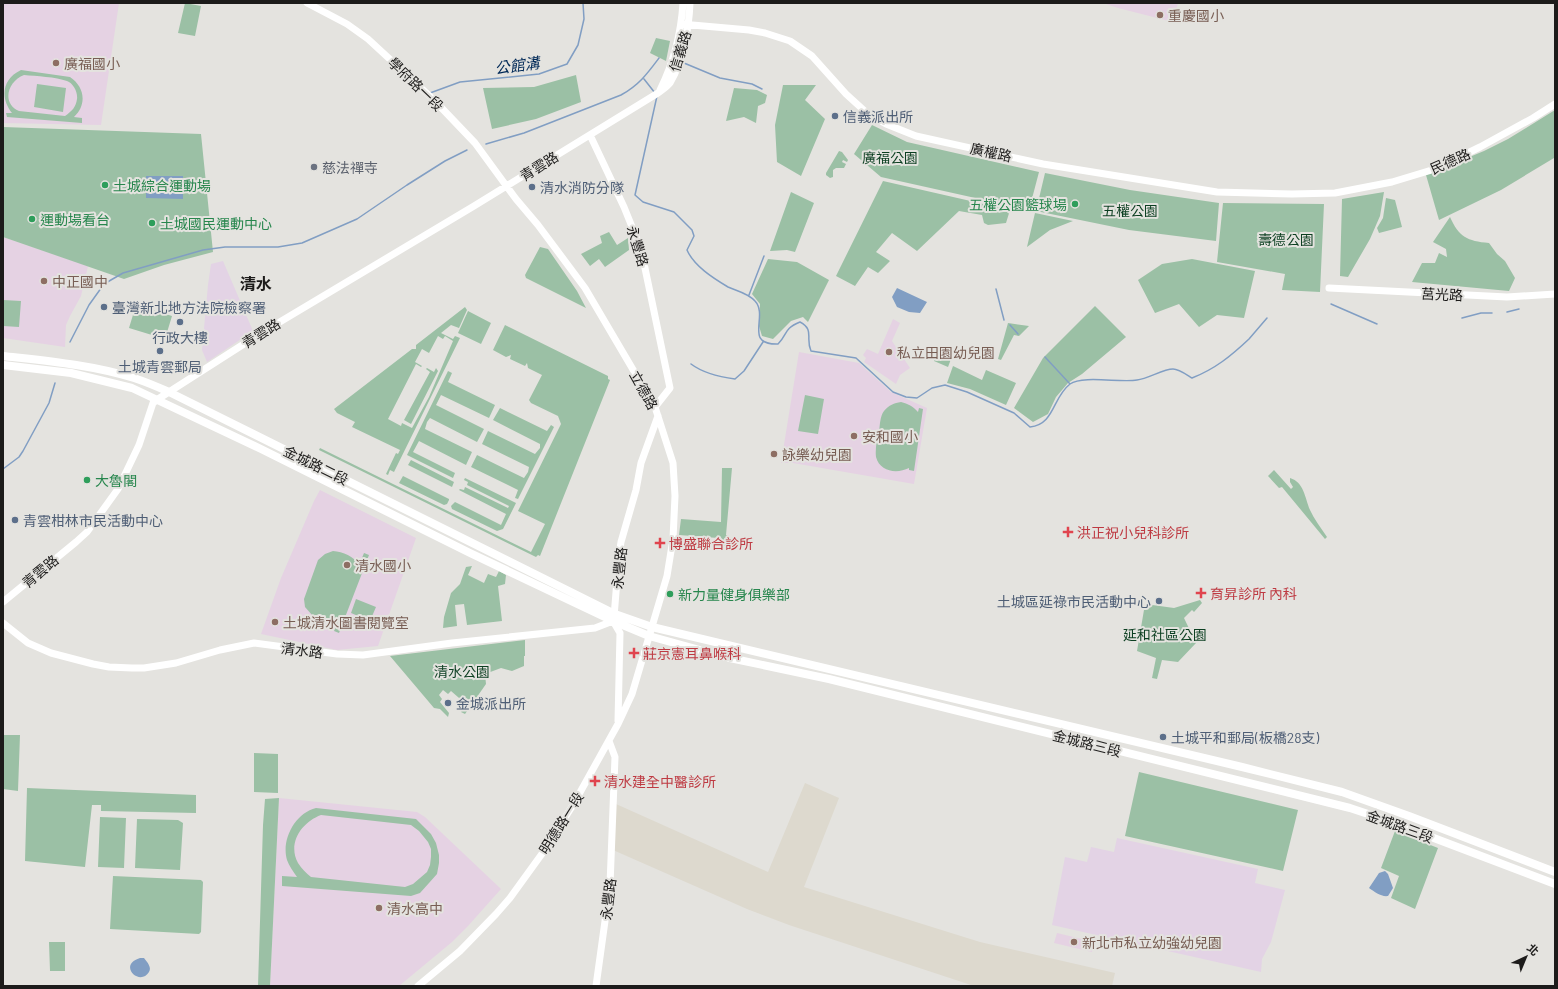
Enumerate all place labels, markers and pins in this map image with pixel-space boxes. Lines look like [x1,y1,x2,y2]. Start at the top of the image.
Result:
place label: 重慶國小 [1168,7,1224,24]
marker: 重慶國小 [1155,10,1165,20]
place label: 廣福國小 [64,55,120,72]
marker: 廣福國小 [51,58,61,68]
place label: 信義派出所 [843,108,913,125]
marker: 信義派出所 [830,111,840,121]
place label: 慈法禪寺 [322,159,378,176]
marker: 慈法禪寺 [309,162,319,172]
place label: 土城綜合運動場 [113,177,211,194]
place label: 清水消防分隊 [540,179,624,196]
marker: 土城綜合運動場 [100,180,110,190]
marker: 清水消防分隊 [527,182,537,192]
place label: 五權公園籃球場 [969,196,1067,213]
marker: 五權公園籃球場 [1070,199,1080,209]
place label: 運動場看台 [40,211,110,228]
marker: 運動場看台 [27,214,37,224]
place label: 土城國民運動中心 [160,215,272,232]
marker: 土城國民運動中心 [147,218,157,228]
place label: 中正國中 [52,273,108,290]
marker: 中正國中 [39,276,49,286]
place label: 臺灣新北地方法院檢察署 [112,299,266,316]
marker: 臺灣新北地方法院檢察署 [99,302,109,312]
marker: 行政大樓 [175,317,185,327]
place label: 行政大樓 [152,329,208,346]
place label: 私立田園幼兒園 [897,344,995,361]
marker: 土城青雲郵局 [155,346,165,356]
marker: 私立田園幼兒園 [884,347,894,357]
place label: 土城青雲郵局 [118,358,202,375]
place label: 安和國小 [862,428,918,445]
marker: 安和國小 [849,431,859,441]
place label: 詠樂幼兒園 [782,446,852,463]
marker: 詠樂幼兒園 [769,449,779,459]
place label: 大魯閣 [95,472,137,489]
marker: 大魯閣 [82,475,92,485]
place label: 青雲柑林市民活動中心 [23,512,163,529]
marker: 青雲柑林市民活動中心 [10,515,20,525]
place label: 洪正祝小兒科診所 [1077,524,1189,541]
marker: 洪正祝小兒科診所 [1062,526,1074,538]
place label: 博盛聯合診所 [669,535,753,552]
marker: 博盛聯合診所 [654,537,666,549]
place label: 清水國小 [355,557,411,574]
marker: 清水國小 [342,560,352,570]
place label: 育昇診所 內科 [1210,585,1297,602]
place label: 新力量健身俱樂部 [678,586,790,603]
marker: 育昇診所 內科 [1195,587,1207,599]
marker: 新力量健身俱樂部 [665,589,675,599]
place label: 土城區延祿市民活動中心 [997,593,1151,610]
marker: 土城區延祿市民活動中心 [1154,596,1164,606]
place label: 土城清水圖書閱覽室 [283,614,409,631]
marker: 土城清水圖書閱覽室 [270,617,280,627]
place label: 莊京憲耳鼻喉科 [643,645,741,662]
marker: 莊京憲耳鼻喉科 [628,647,640,659]
place label: 金城派出所 [456,695,526,712]
marker: 金城派出所 [443,698,453,708]
place label: 土城平和郵局(板橋28支) [1171,729,1319,746]
marker: 土城平和郵局(板橋28支) [1158,732,1168,742]
place label: 清水建全中醫診所 [604,773,716,790]
marker: 清水建全中醫診所 [589,775,601,787]
place label: 清水高中 [387,900,443,917]
marker: 清水高中 [374,903,384,913]
place label: 新北市私立幼強幼兒園 [1082,934,1222,951]
marker: 新北市私立幼強幼兒園 [1069,937,1079,947]

